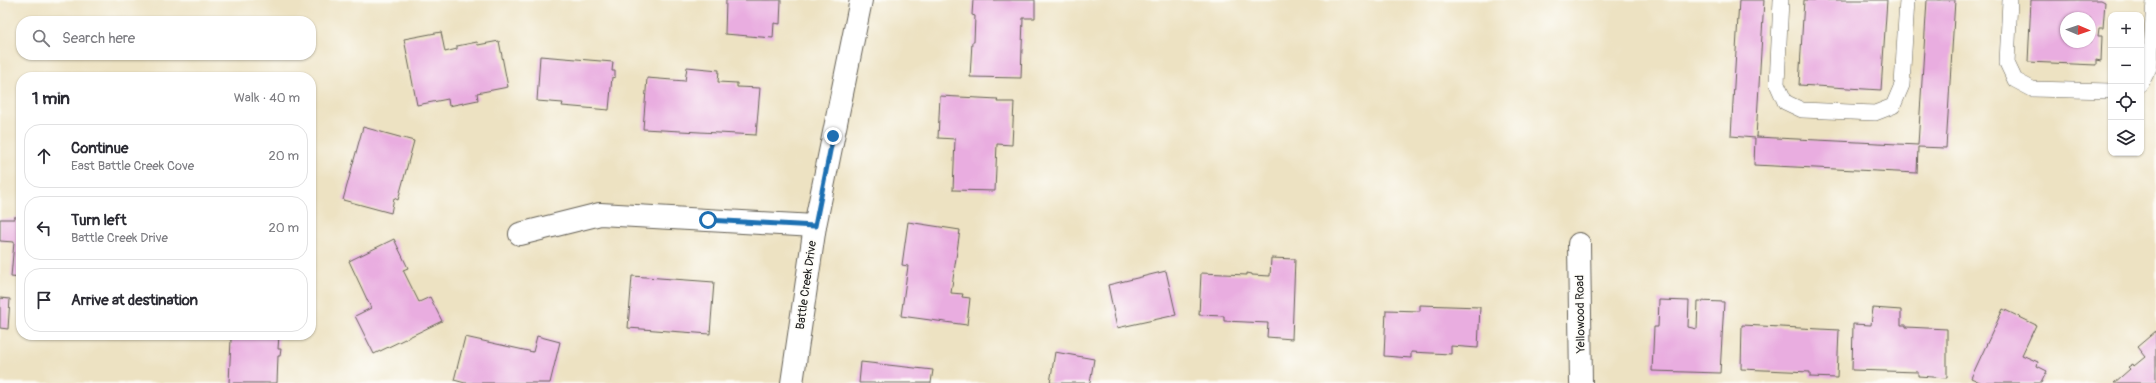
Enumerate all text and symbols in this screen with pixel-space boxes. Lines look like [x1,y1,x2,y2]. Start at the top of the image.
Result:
north arrow [2060,12,2096,48]
map controls [2108,12,2144,156]
button: + [2108,12,2144,48]
search box [16,16,316,60]
icon: search [30,27,52,49]
text: Search here [62,29,135,48]
button: − [2108,48,2144,84]
button: locate [2108,84,2144,120]
text: 1 min [32,88,70,109]
text: Walk · 40 m [234,90,300,106]
button: layers [2108,120,2144,156]
route end [824,127,842,145]
text: Continue [71,139,129,158]
icon: ahead [33,145,55,167]
text: 20 m [268,148,299,164]
text: East Battle Creek Cove [71,158,194,174]
text: Turn left [71,211,127,230]
route start [699,211,717,229]
icon: left [33,217,55,239]
text: 20 m [268,220,299,236]
text: Battle Creek Drive [71,230,168,246]
street label: Battle Creek Drive [793,240,820,330]
street label: Yellowood Road [1572,275,1589,354]
icon: arrive [33,289,55,311]
text: Arrive at destination [71,291,198,310]

